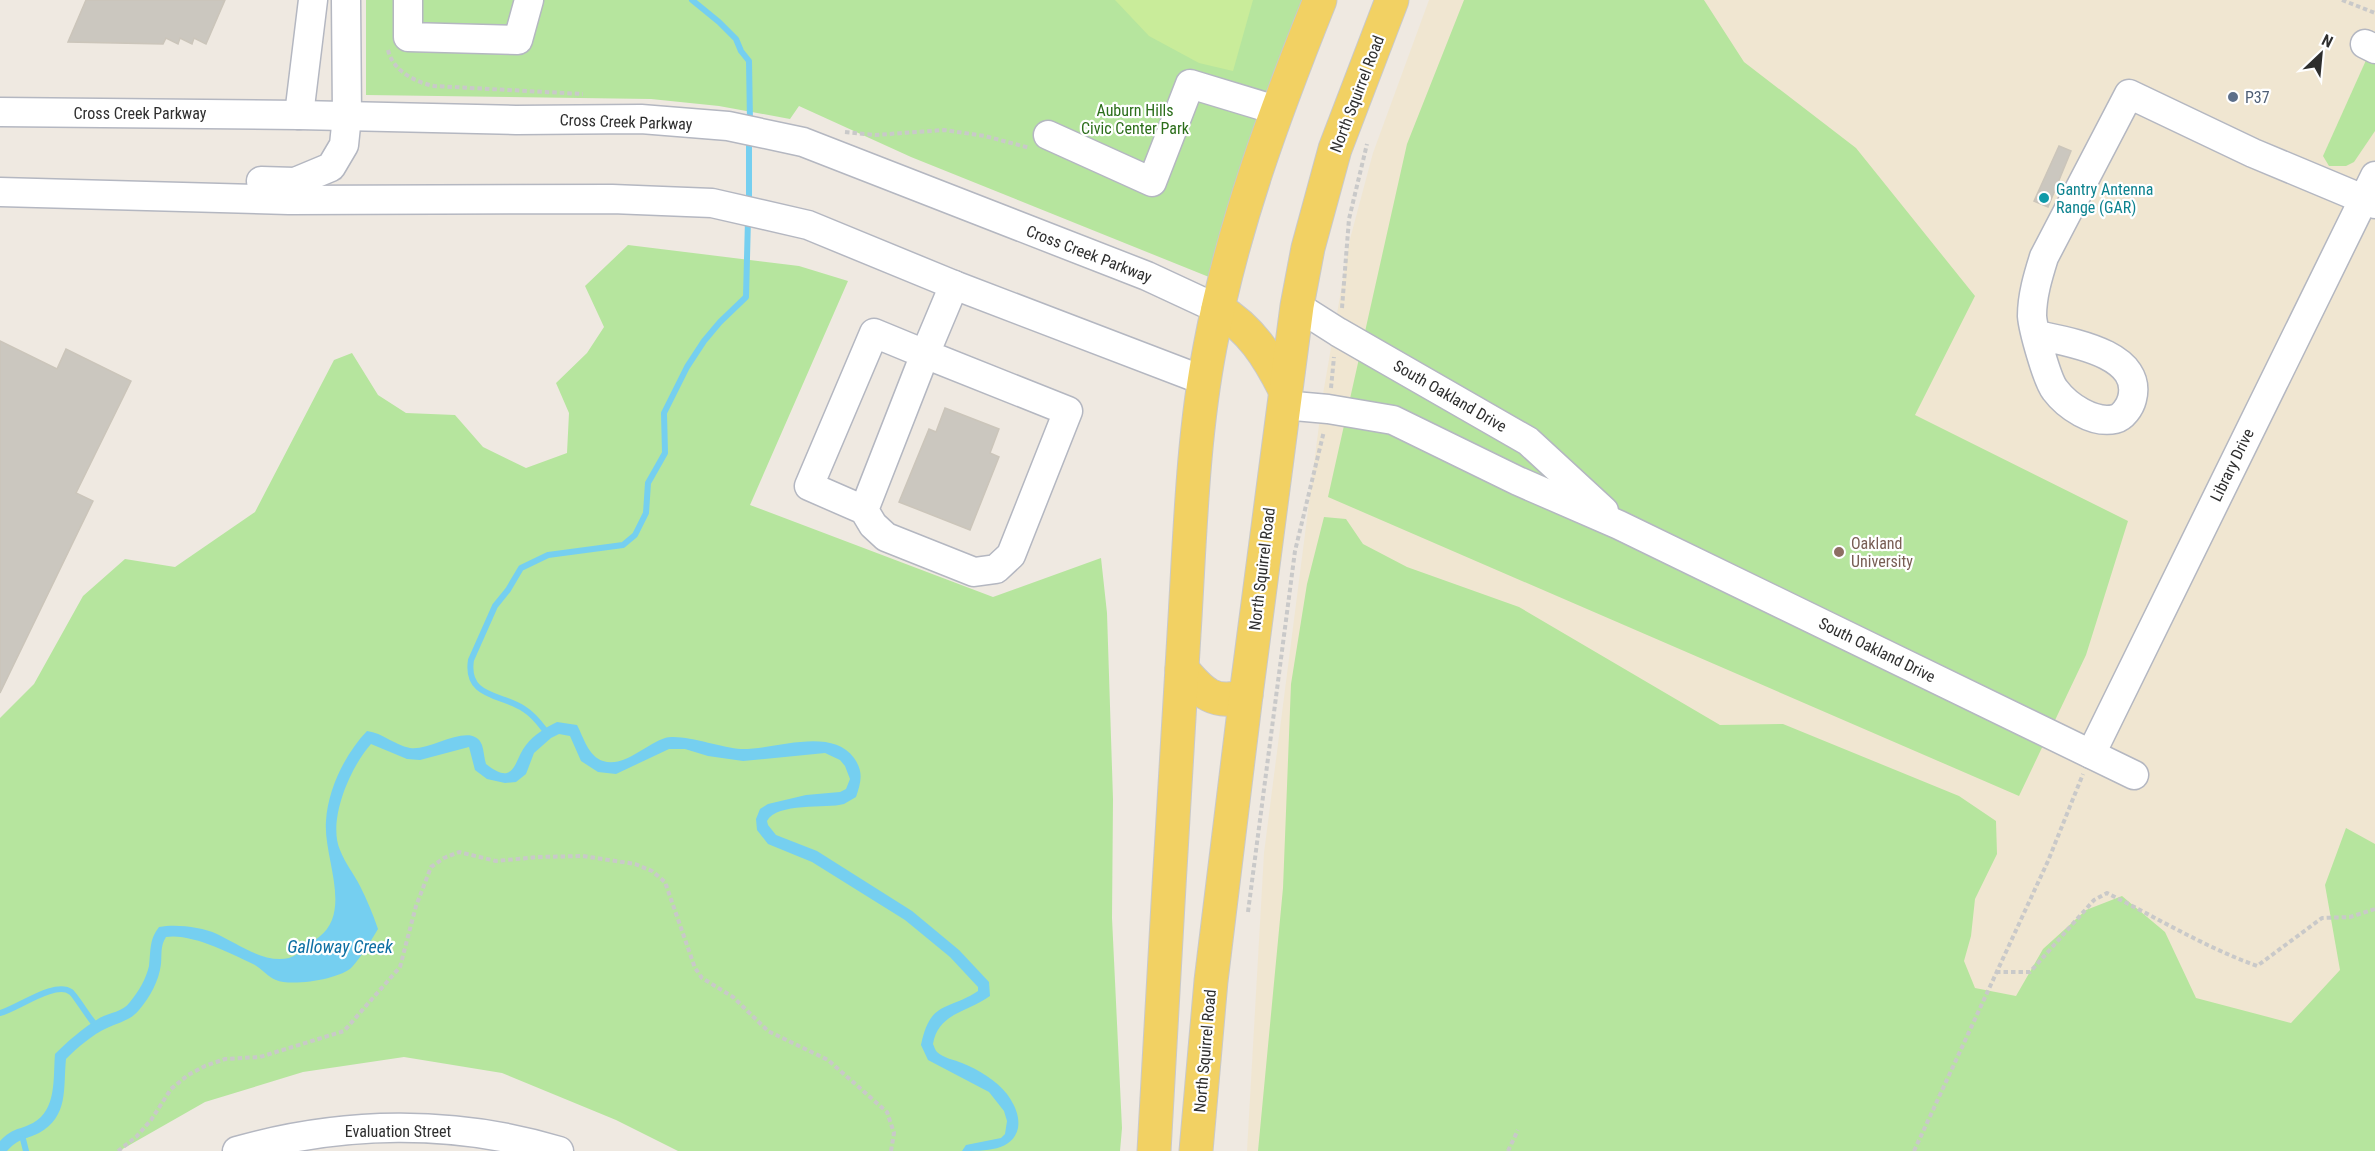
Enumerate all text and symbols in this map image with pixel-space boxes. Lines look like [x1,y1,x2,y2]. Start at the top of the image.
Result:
north arrow [2291,24,2351,84]
text: N [2319,30,2336,52]
street label: North Squirrel Road [1326,33,1388,155]
place label: P37 [2245,88,2270,107]
marker: P37 [2226,90,2240,104]
park label: Auburn Hills Civic Center Park [1081,101,1190,138]
street label: Cross Creek Parkway [74,104,207,123]
street label: Cross Creek Parkway [559,110,693,134]
place label: Gantry Antenna Range (GAR) [2056,180,2153,217]
marker: Gantry Antenna Range (GAR) [2037,191,2051,205]
street label: Cross Creek Parkway [1024,221,1155,287]
street label: South Oakland Drive [1390,356,1510,436]
street label: Library Drive [2206,425,2258,505]
street label: North Squirrel Road [1245,506,1279,632]
place label: Oakland University [1851,534,1913,571]
marker: Oakland University [1832,545,1846,559]
street label: South Oakland Drive [1816,614,1938,686]
water label: Galloway Creek [287,936,394,957]
street label: North Squirrel Road [1190,989,1220,1113]
street label: Evaluation Street [345,1122,452,1141]

